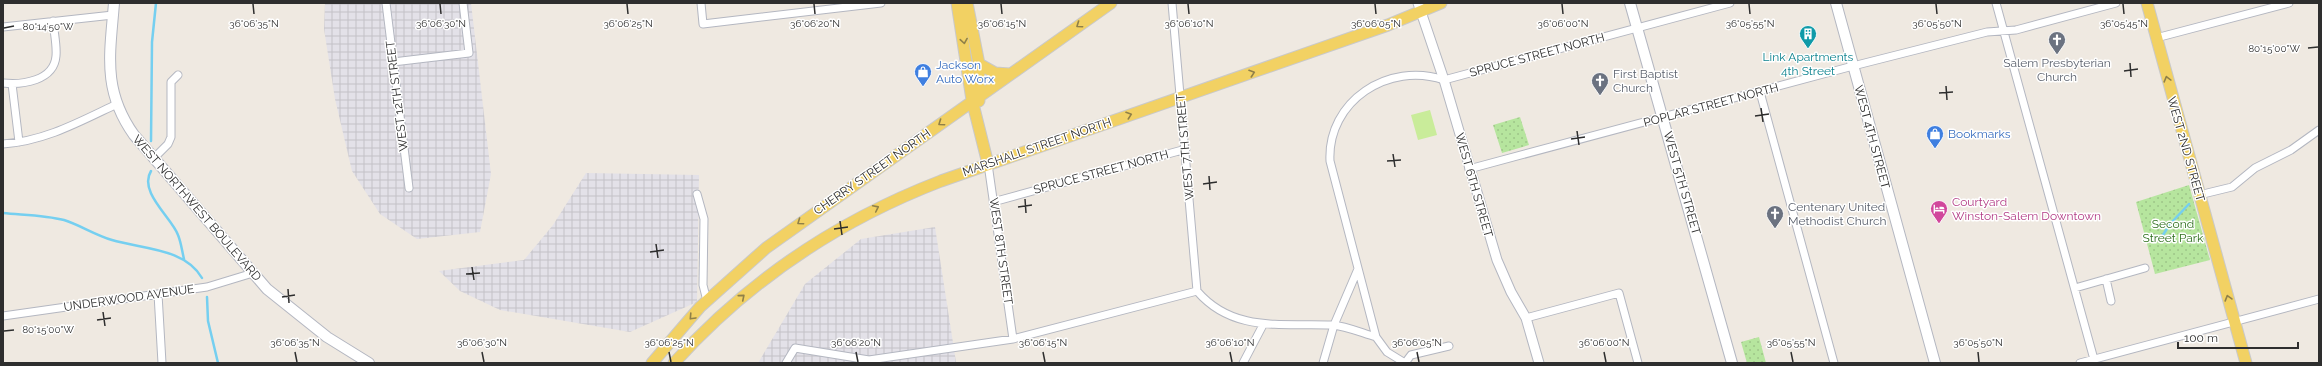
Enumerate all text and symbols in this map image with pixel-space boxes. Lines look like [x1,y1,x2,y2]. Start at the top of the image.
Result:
text: 36°06'35"N [229,18,279,29]
text: 36°06'30"N [416,18,466,29]
text: 36°06'25"N [603,18,653,29]
text: 36°06'20"N [790,18,840,29]
text: 36°06'15"N [978,18,1026,29]
text: 36°06'10"N [1165,18,1213,29]
text: 36°06'05"N [1351,18,1401,29]
text: 36°06'00"N [1538,18,1588,29]
text: 36°05'55"N [1726,18,1774,29]
text: 36°05'50"N [1912,18,1962,29]
text: 36°05'45"N [2100,18,2148,29]
text: 80°14'50"W [23,21,74,32]
one-way arrow [1076,21,1083,28]
building icon: Link Apartments 4th Street [1798,24,1818,49]
street label: SPRUCE STREET NORTH [1468,30,1606,80]
church icon: Salem Presbyterian Church [2047,30,2067,55]
one-way arrow [959,38,968,45]
street label: WEST 12TH STREET [383,39,411,152]
text: 80°15'00"W [2248,43,2300,54]
place label: Link Apartments 4th Street [1763,50,1854,78]
place label: Salem Presbyterian Church [2003,56,2111,84]
place label: Jackson Auto Worx [936,58,994,86]
shop icon: Jackson Auto Worx [913,62,933,87]
place label: First Baptist Church [1613,67,1678,95]
one-way arrow [1248,69,1255,77]
church icon: First Baptist Church [1590,71,1610,96]
one-way arrow [2163,76,2171,82]
street label: POPLAR STREET NORTH [1642,80,1780,130]
street label: WEST 4TH STREET [1851,84,1893,191]
street label: WEST 7TH STREET [1173,92,1197,201]
street label: WEST 2ND STREET [2164,95,2208,204]
one-way arrow [1125,112,1132,120]
street label: MARSHALL STREET NORTH [961,115,1113,179]
one-way arrow [938,118,945,125]
shop icon: Bookmarks [1925,124,1945,149]
street label: CHERRY STREET NORTH [811,126,933,218]
place label: Bookmarks [1948,127,2011,141]
street label: WEST 5TH STREET [1661,130,1704,237]
street label: WEST 6TH STREET [1452,131,1496,239]
street label: WEST NORTHWEST BOULEVARD [130,132,264,284]
street label: SPRUCE STREET NORTH [1032,147,1170,197]
place label: Courtyard Winston-Salem Downtown [1952,195,2101,223]
street label: WEST 8TH STREET [987,197,1016,306]
hotel icon: Courtyard Winston-Salem Downtown [1929,199,1949,224]
place label: Centenary United Methodist Church [1788,200,1886,228]
church icon: Centenary United Methodist Church [1765,204,1785,229]
one-way arrow [872,205,880,213]
one-way arrow [797,217,804,225]
park label: Second Street Park [2143,217,2204,245]
street label: UNDERWOOD AVENUE [63,282,195,314]
one-way arrow [737,294,744,301]
one-way arrow [2224,295,2233,302]
one-way arrow [689,312,696,320]
text: 80°15'00"W [22,324,74,335]
scale bar [2178,324,2298,350]
text: 100 m [2184,331,2218,345]
text: 36°06'35"N [270,337,320,348]
text: 36°06'30"N [457,337,507,348]
text: 36°06'25"N [644,337,694,348]
text: 36°06'20"N [831,337,881,348]
text: 36°06'15"N [1019,337,1067,348]
text: 36°06'10"N [1206,337,1254,348]
text: 36°06'05"N [1392,337,1442,348]
text: 36°06'00"N [1579,337,1629,348]
text: 36°05'55"N [1767,337,1815,348]
text: 36°05'50"N [1953,337,2003,348]

